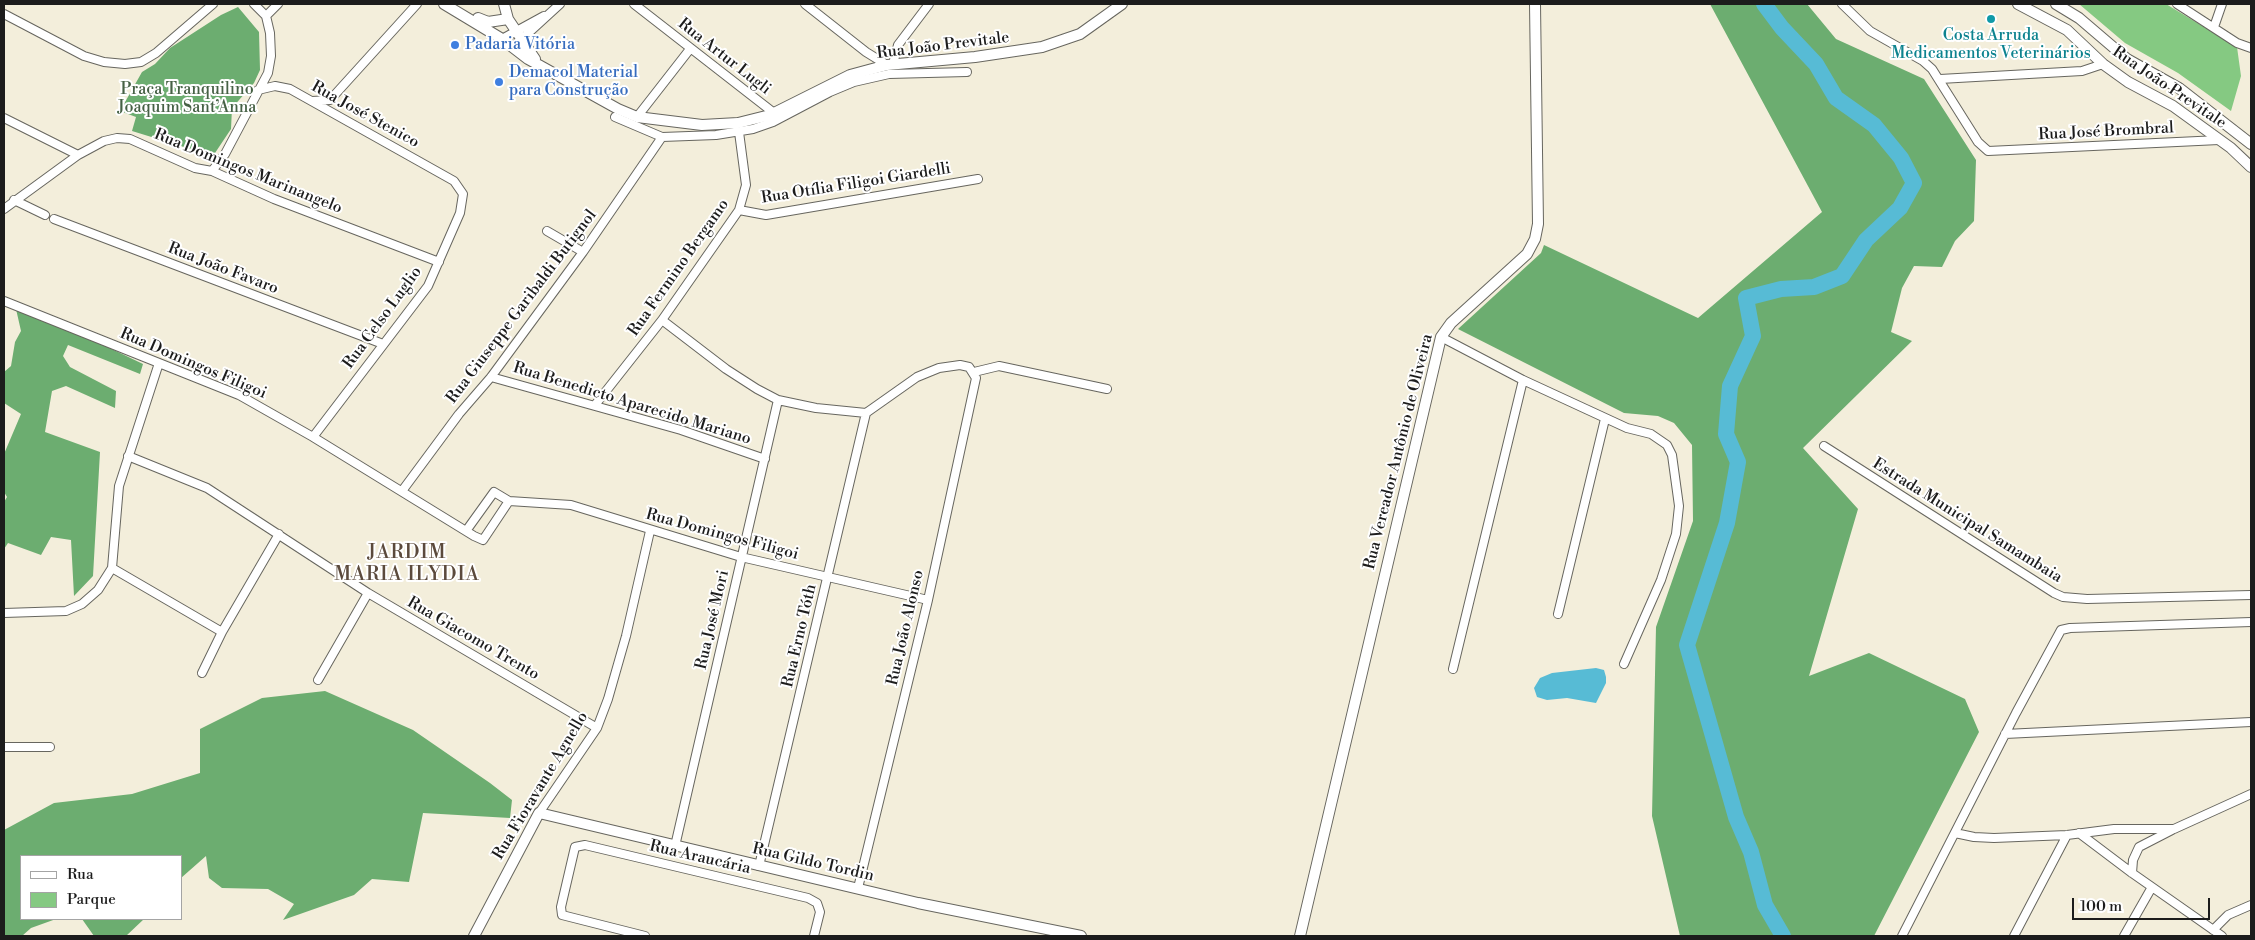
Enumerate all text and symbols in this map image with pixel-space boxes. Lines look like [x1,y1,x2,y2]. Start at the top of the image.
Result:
marker: Costa Arruda Medicamentos Veterinários [1985,13,1997,25]
street label: Rua Artur Lugli [674,15,774,99]
place label: Costa Arruda Medicamentos Veterinários [1891,26,2091,64]
street label: Rua João Previtale [876,28,1010,64]
place label: Padaria Vitória [465,35,575,55]
marker: Padaria Vitória [449,39,461,51]
street label: Rua João Previtale [2108,43,2230,133]
place label: Demacol Material para Construção [509,63,638,101]
marker: Demacol Material para Construção [493,76,505,88]
street label: Rua José Stenico [308,77,422,153]
park label: Praça Tranquilino Joaquim Sant’Anna [118,80,256,118]
street label: Rua José Brombral [2038,119,2174,145]
street label: Rua Domingos Marinangelo [151,125,345,219]
street label: Rua Otília Filigoi Giardelli [760,160,952,208]
street label: Rua Fermino Bergamo [624,196,734,340]
street label: Rua Giuseppe Garibaldi Butignol [443,206,601,408]
street label: Rua João Favaro [165,239,281,299]
street label: Rua Celso Luglio [339,263,427,373]
street label: Rua Domingos Filigoi [117,324,269,404]
street label: Rua Vereador Antônio de Oliveira [1360,332,1438,572]
street label: Rua Benedicto Aparecido Mariano [511,359,753,449]
street label: Estrada Municipal Samambaia [1869,455,2065,587]
street label: Rua Domingos Filigoi [643,505,801,565]
district label: JARDIM MARIA ILYDIA [333,542,481,586]
street label: Rua José Mori [692,568,734,672]
street label: Rua João Alonso [883,568,929,688]
street label: Rua Erno Tóth [779,582,821,690]
street label: Rua Giacomo Trento [403,593,543,685]
street label: Rua Fioravante Agnello [489,709,593,863]
street label: Rua Araucária [647,837,753,879]
street label: Rua Gildo Tordin [750,840,876,886]
legend [20,855,182,920]
text: Rua [67,865,94,884]
scale bar [2075,888,2212,920]
text: Parque [67,890,116,909]
text: 100 m [2080,897,2122,916]

